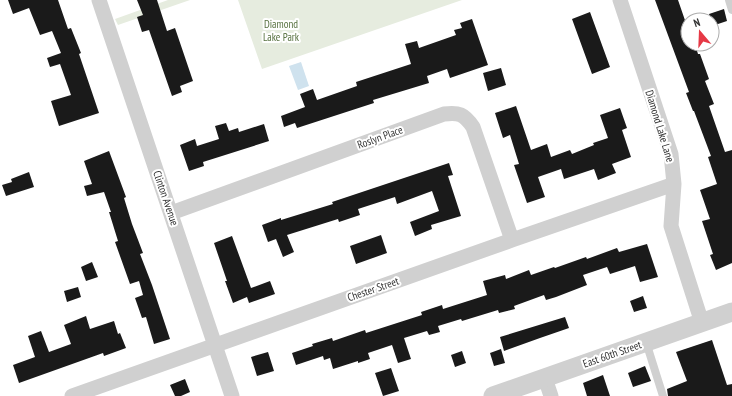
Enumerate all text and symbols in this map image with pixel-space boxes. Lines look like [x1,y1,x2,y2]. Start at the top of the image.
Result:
north arrow [680,12,720,52]
text: N [692,15,702,30]
park label: Diamond Lake Park [263,17,300,44]
street label: Diamond Lake Lane [642,88,678,164]
street label: Roslyn Place [355,122,405,152]
street label: Clinton Avenue [150,169,182,228]
street label: Chester Street [345,274,401,304]
street label: East 60th Street [581,337,643,371]

